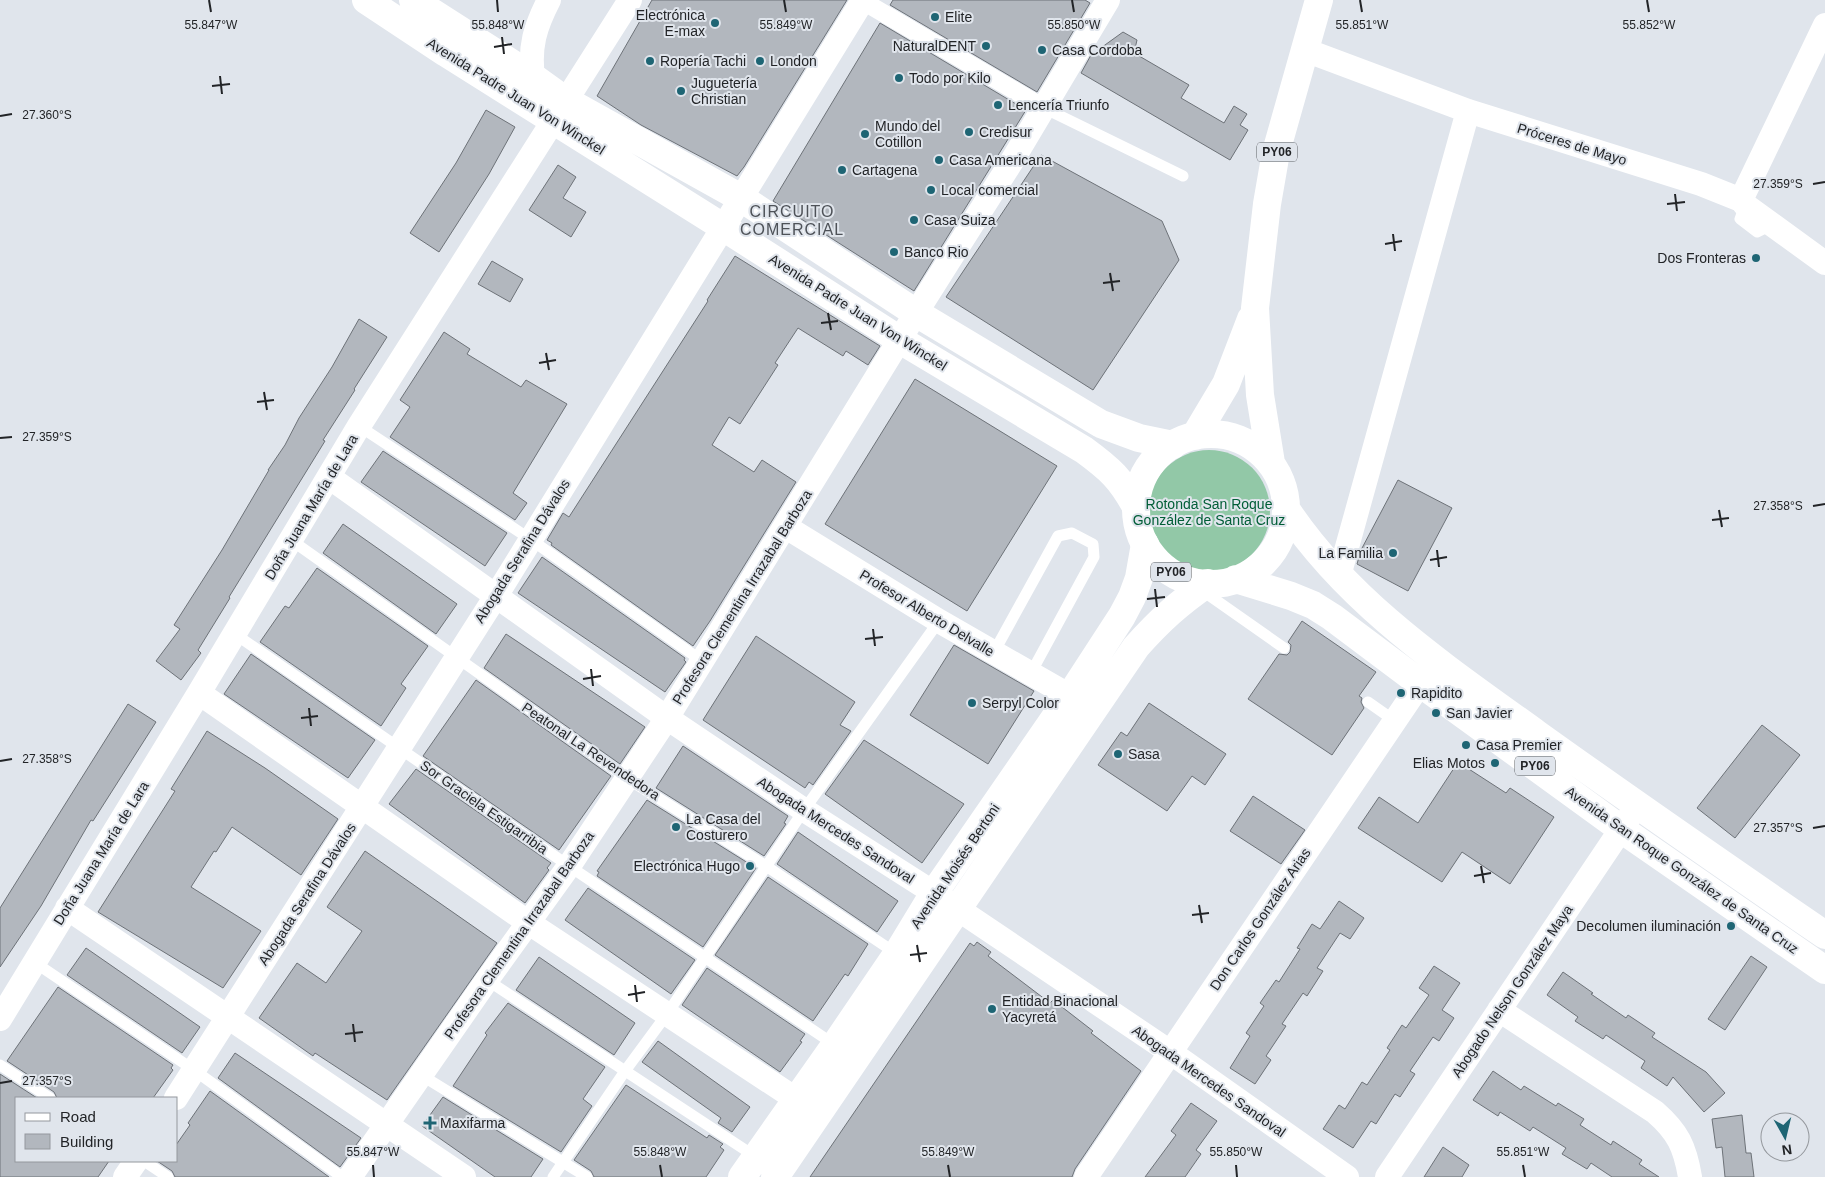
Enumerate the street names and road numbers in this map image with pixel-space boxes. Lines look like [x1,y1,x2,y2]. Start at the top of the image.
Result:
street label: Avenida Padre Juan Von Winckel [424,34,608,158]
street label: Próceres de Mayo [1515,120,1629,168]
road number: PY06 [1257,142,1297,162]
street label: Avenida Padre Juan Von Winckel [766,250,950,374]
street label: Doña Juana María de Lara [261,431,361,583]
street label: Abogada Serafina Dávalos [471,476,573,626]
street label: Profesora Clementina Irrazabal Barboza [669,487,815,707]
road number: PY06 [1151,562,1191,582]
street label: Profesor Alberto Delvalle [857,566,997,660]
street label: Peatonal La Revendedora [519,699,663,803]
road number: PY06 [1515,756,1555,776]
street label: Sor Graciela Estigarribia [417,757,551,857]
street label: Abogada Mercedes Sandoval [755,773,917,887]
street label: Doña Juana María de Lara [50,778,152,928]
street label: Avenida San Roque González de Santa Cruz [1562,783,1802,957]
street label: Avenida Moisés Bertoni [907,801,1003,931]
street label: Abogada Serafina Dávalos [255,820,359,968]
street label: Profesora Clementina Irrazabal Barboza [441,828,597,1042]
street label: Don Carlos González Arias [1206,845,1314,993]
street label: Abogado Nelson González Maya [1448,902,1576,1080]
street label: Abogada Mercedes Sandoval [1129,1022,1289,1140]

